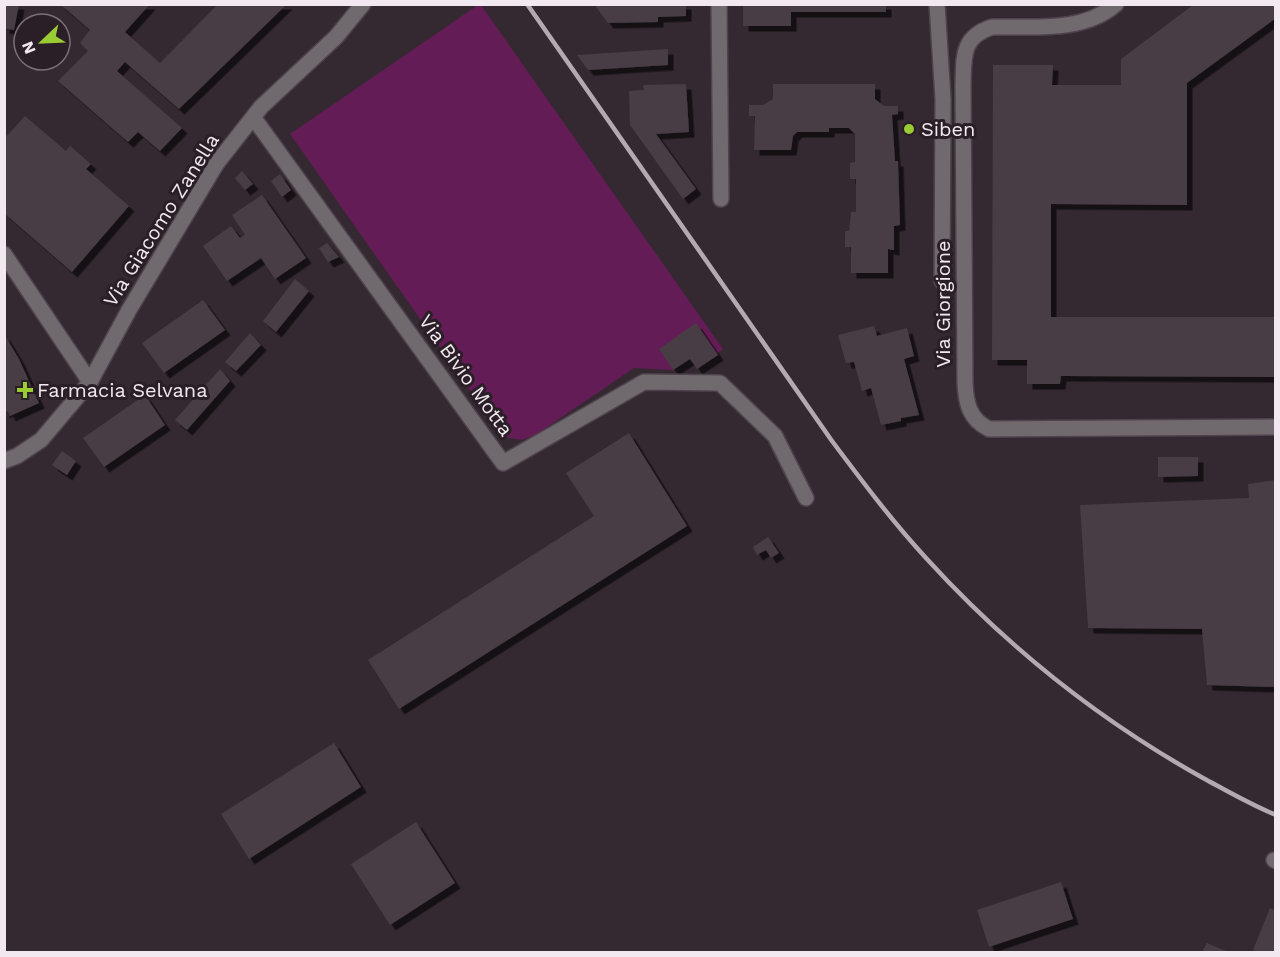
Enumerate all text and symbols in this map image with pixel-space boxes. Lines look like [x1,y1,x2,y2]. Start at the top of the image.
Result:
north arrow [12,12,72,72]
text: N [18,38,40,57]
place label: Siben [921,117,976,141]
marker: Siben [902,122,916,136]
street label: Via Giacomo Zanella [98,129,224,311]
street label: Via Giorgione [931,240,955,368]
street label: Via Bivio Motta [414,310,518,440]
place label: Farmacia Selvana [37,378,207,402]
marker: Farmacia Selvana [18,383,32,397]

